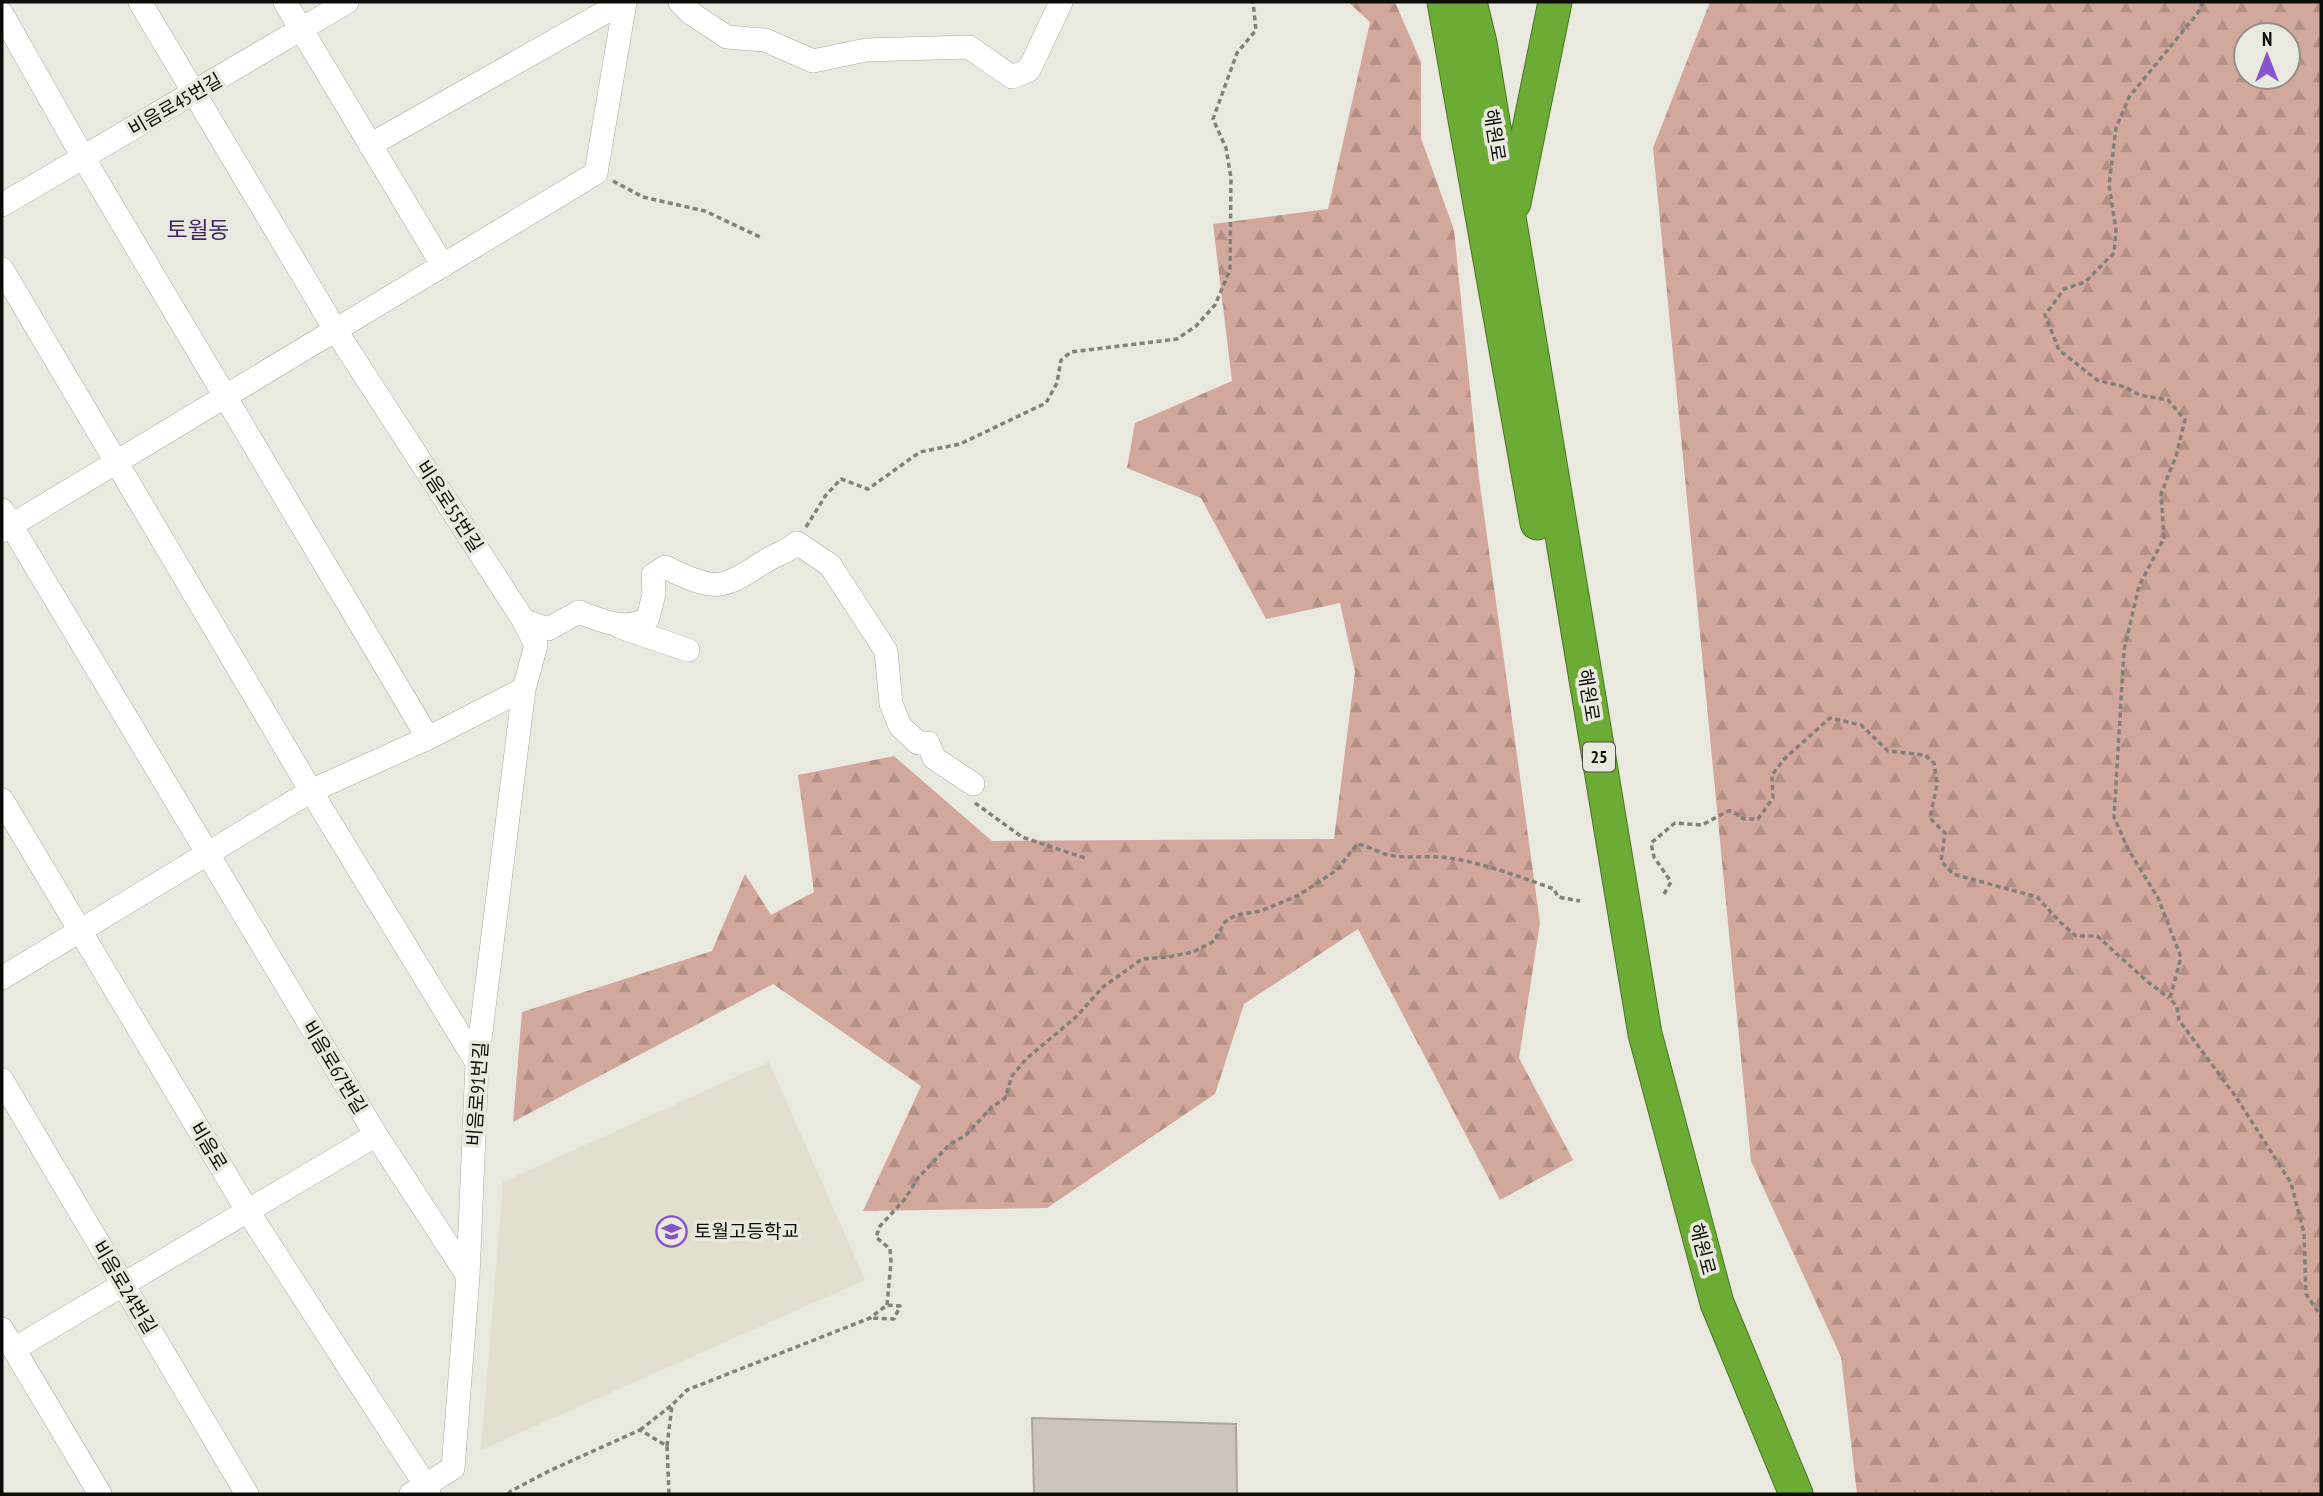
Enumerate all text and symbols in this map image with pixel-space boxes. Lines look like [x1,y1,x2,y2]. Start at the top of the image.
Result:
north arrow [2232,21,2302,91]
text: N [2262,27,2272,51]
street label: 비음로45번길 [124,67,226,141]
street label: 해원로 [1479,107,1511,163]
district label: 토월동 [166,215,230,244]
street label: 비음로55번길 [411,456,489,556]
street label: 해원로 [1573,667,1605,723]
road number: 25 [1583,742,1615,772]
street label: 비음로67번길 [298,1016,372,1118]
street label: 비음로91번길 [461,1041,493,1147]
street label: 비음로 [185,1117,233,1175]
school or university icon: 토월고등학교 [654,1214,688,1248]
place label: 토월고등학교 [694,1219,799,1243]
street label: 해원로 [1685,1221,1721,1277]
street label: 비음로24번길 [88,1236,162,1338]

